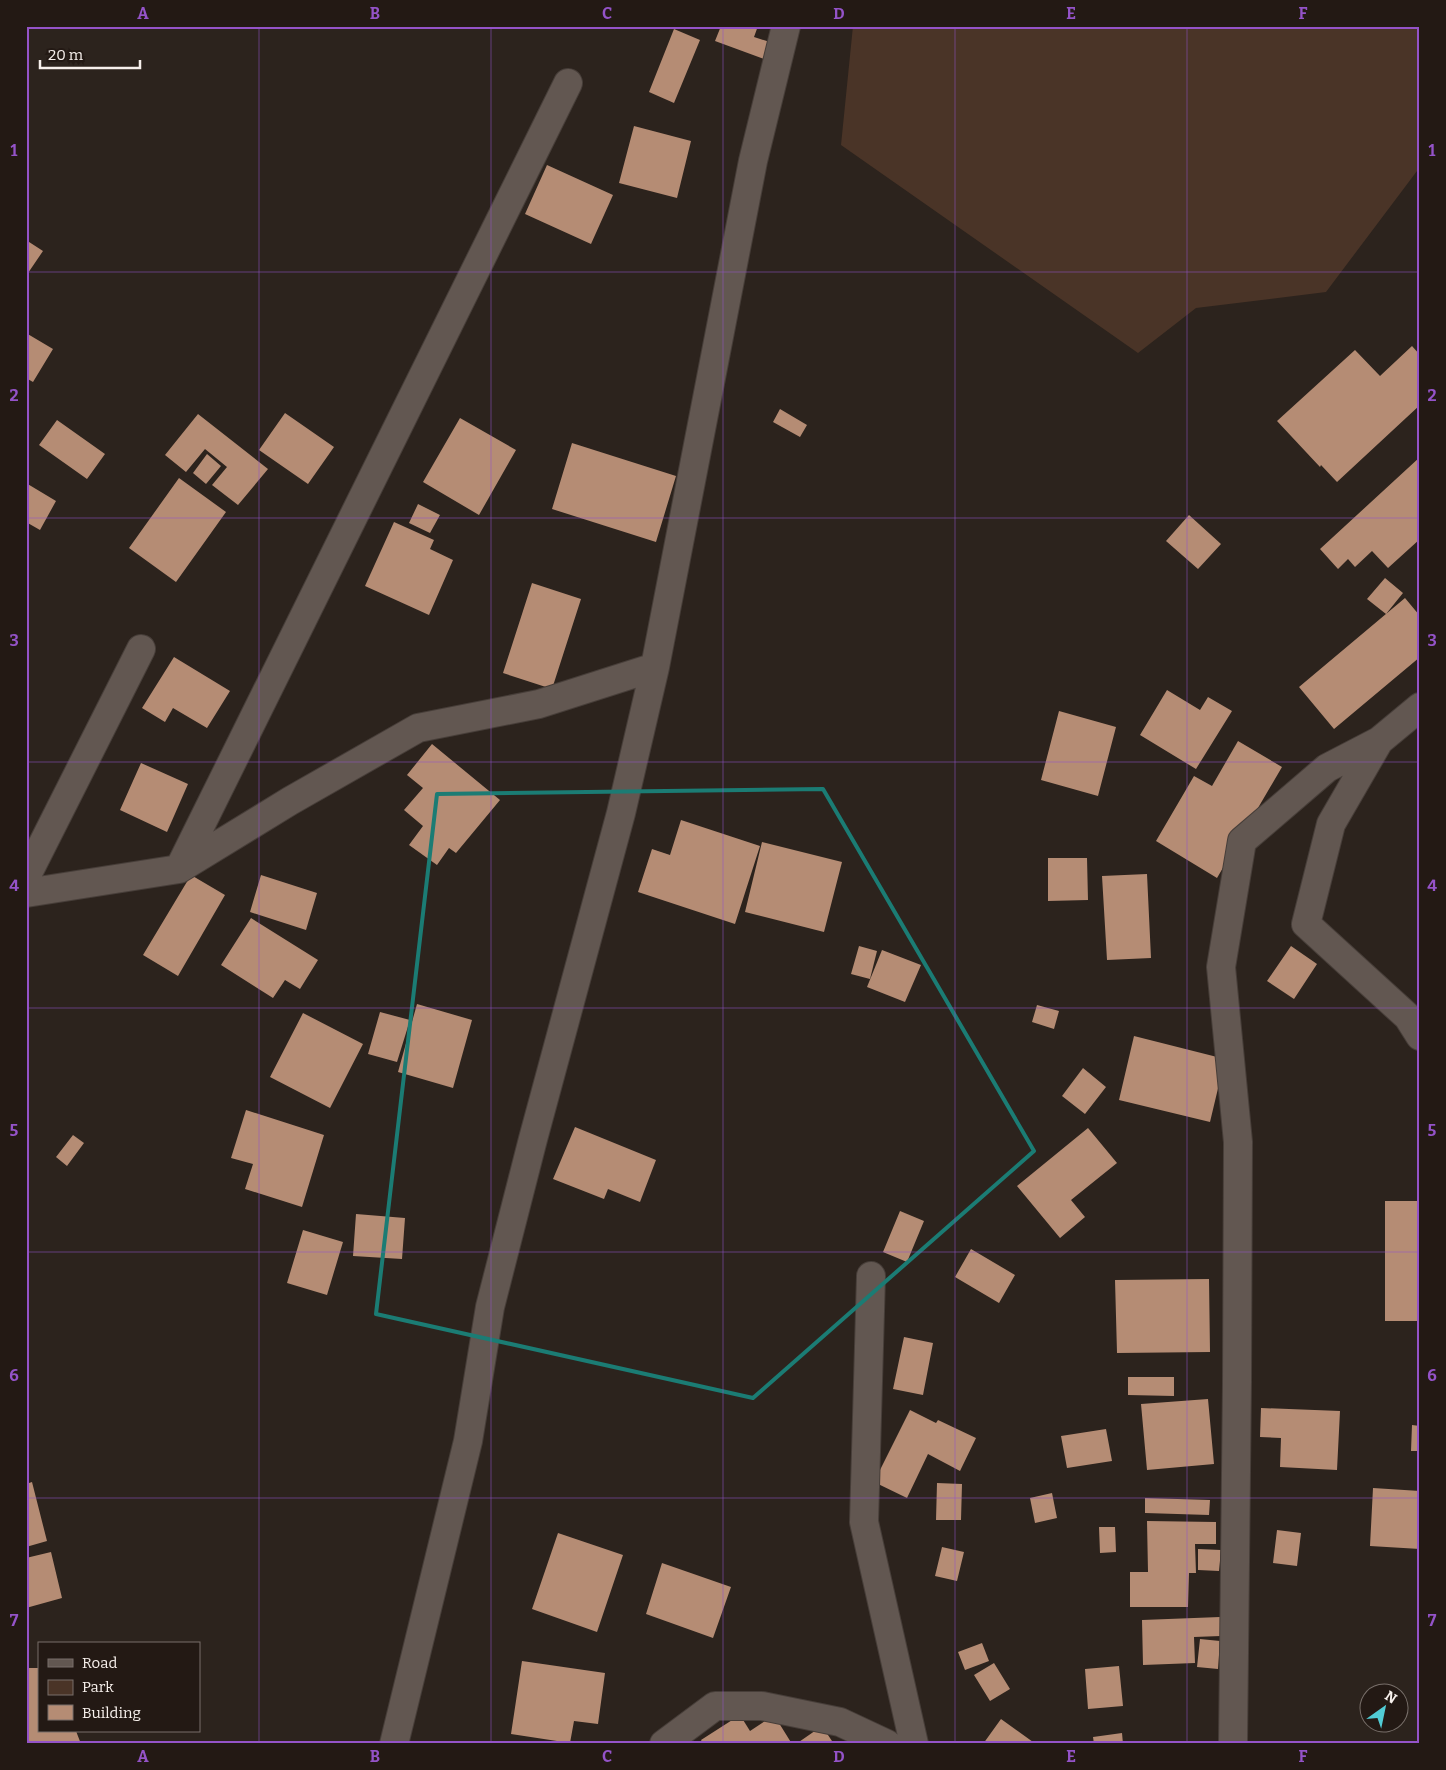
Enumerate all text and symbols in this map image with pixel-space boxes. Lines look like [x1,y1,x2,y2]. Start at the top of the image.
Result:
text: A [137,4,149,23]
text: B [370,4,380,23]
text: C [602,4,612,23]
text: D [833,4,845,23]
text: E [1066,4,1076,23]
text: F [1299,4,1308,23]
scale bar [40,38,140,70]
text: 20 m [48,46,84,64]
text: 1 [11,141,18,160]
text: 1 [1429,141,1436,160]
text: 2 [9,386,19,405]
text: 2 [1427,386,1437,405]
text: 3 [9,631,19,650]
text: 3 [1427,631,1437,650]
text: 4 [9,876,19,895]
text: 4 [1427,876,1437,895]
text: 5 [10,1121,19,1140]
text: 5 [1428,1121,1437,1140]
text: 6 [9,1366,19,1385]
text: 6 [1427,1366,1437,1385]
text: 7 [10,1611,19,1630]
text: 7 [1428,1611,1437,1630]
legend [38,1642,200,1732]
text: Road [82,1654,117,1672]
text: Park [82,1678,114,1696]
north arrow [1358,1682,1408,1732]
text: N [1382,1687,1400,1708]
text: Building [82,1704,141,1722]
text: A [137,1747,149,1766]
text: B [370,1747,380,1766]
text: C [602,1747,612,1766]
text: D [833,1747,845,1766]
text: E [1066,1747,1076,1766]
text: F [1299,1747,1308,1766]

